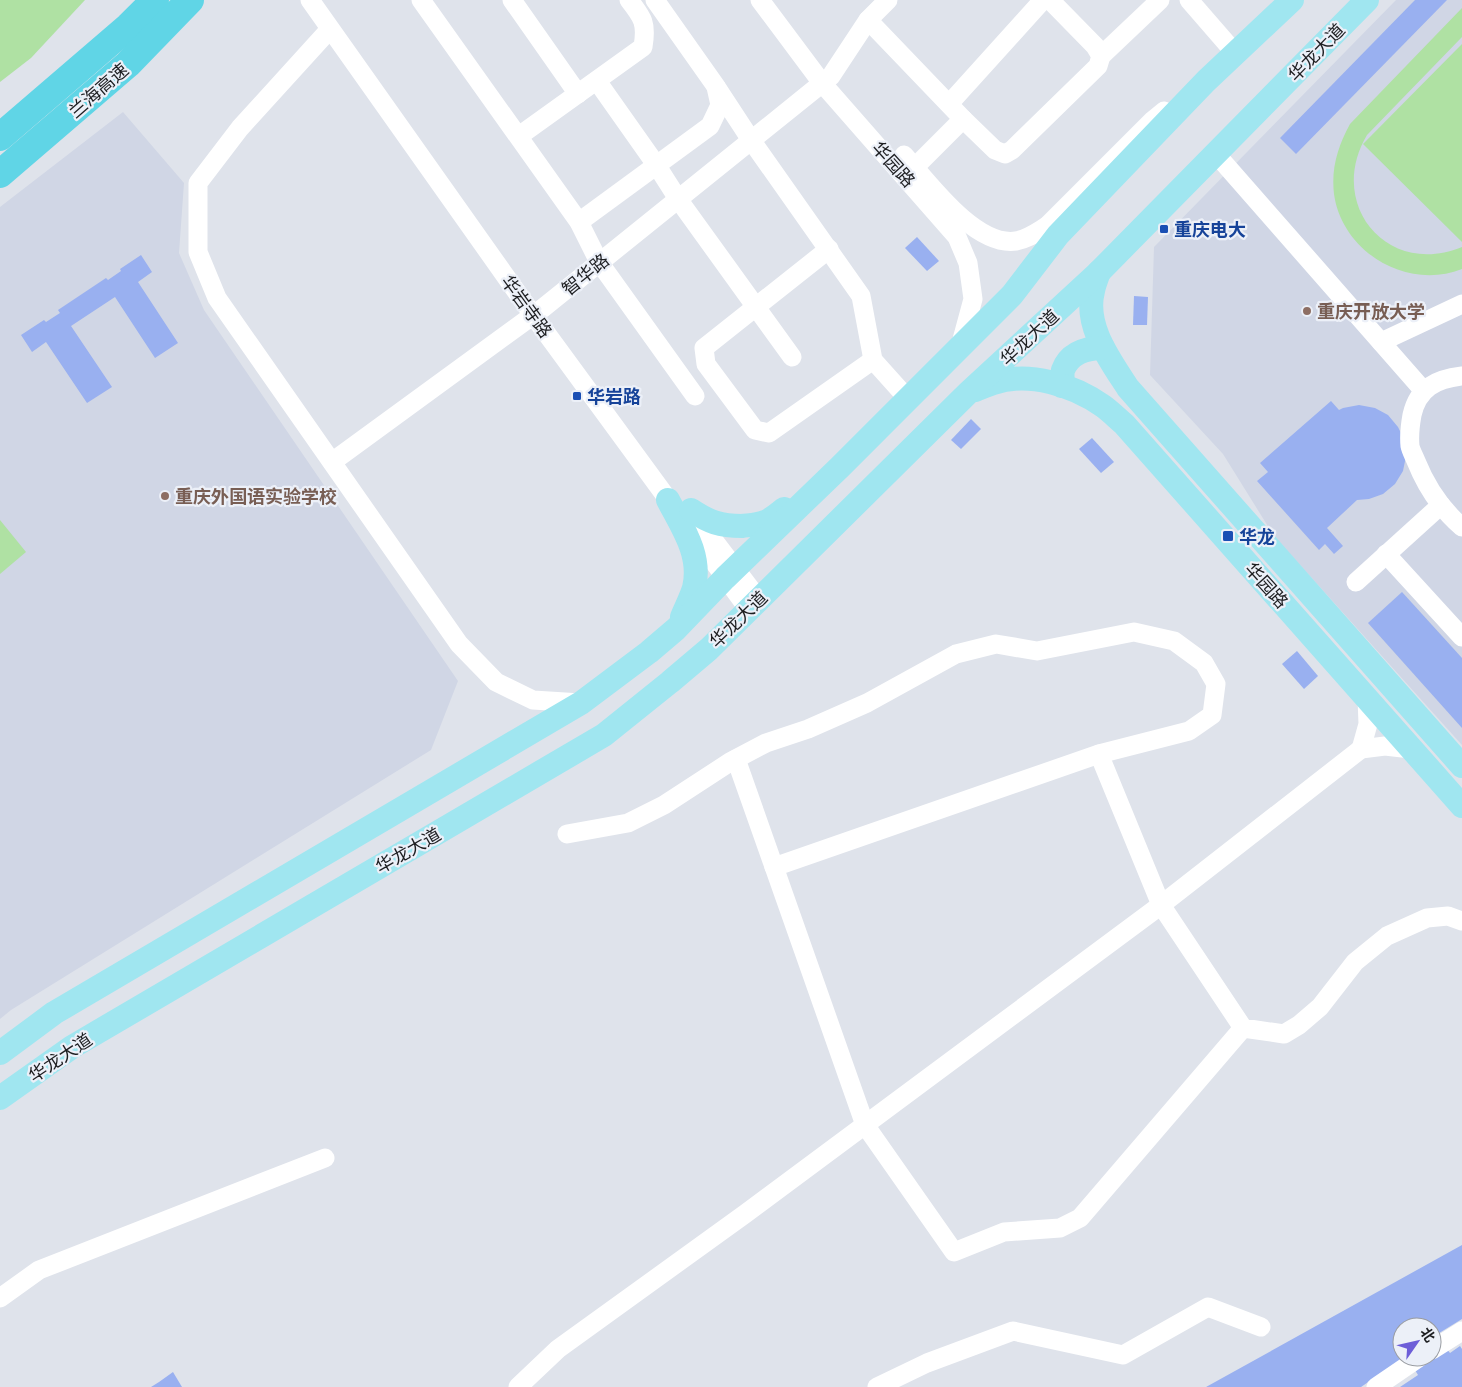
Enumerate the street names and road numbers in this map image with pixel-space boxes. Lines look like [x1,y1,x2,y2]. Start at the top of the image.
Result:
street label: 华龙大道 [1282,18,1350,86]
street label: 兰海高速 [63,57,133,123]
street label: 华园路 [867,136,921,192]
street label: 智华路 [556,248,614,300]
street label: 华岩寺路 [496,270,558,342]
street label: 华龙大道 [994,304,1064,370]
street label: 华园路 [1240,557,1294,613]
street label: 华龙大道 [704,585,772,653]
street label: 华龙大道 [371,822,445,878]
street label: 华龙大道 [23,1027,97,1087]

